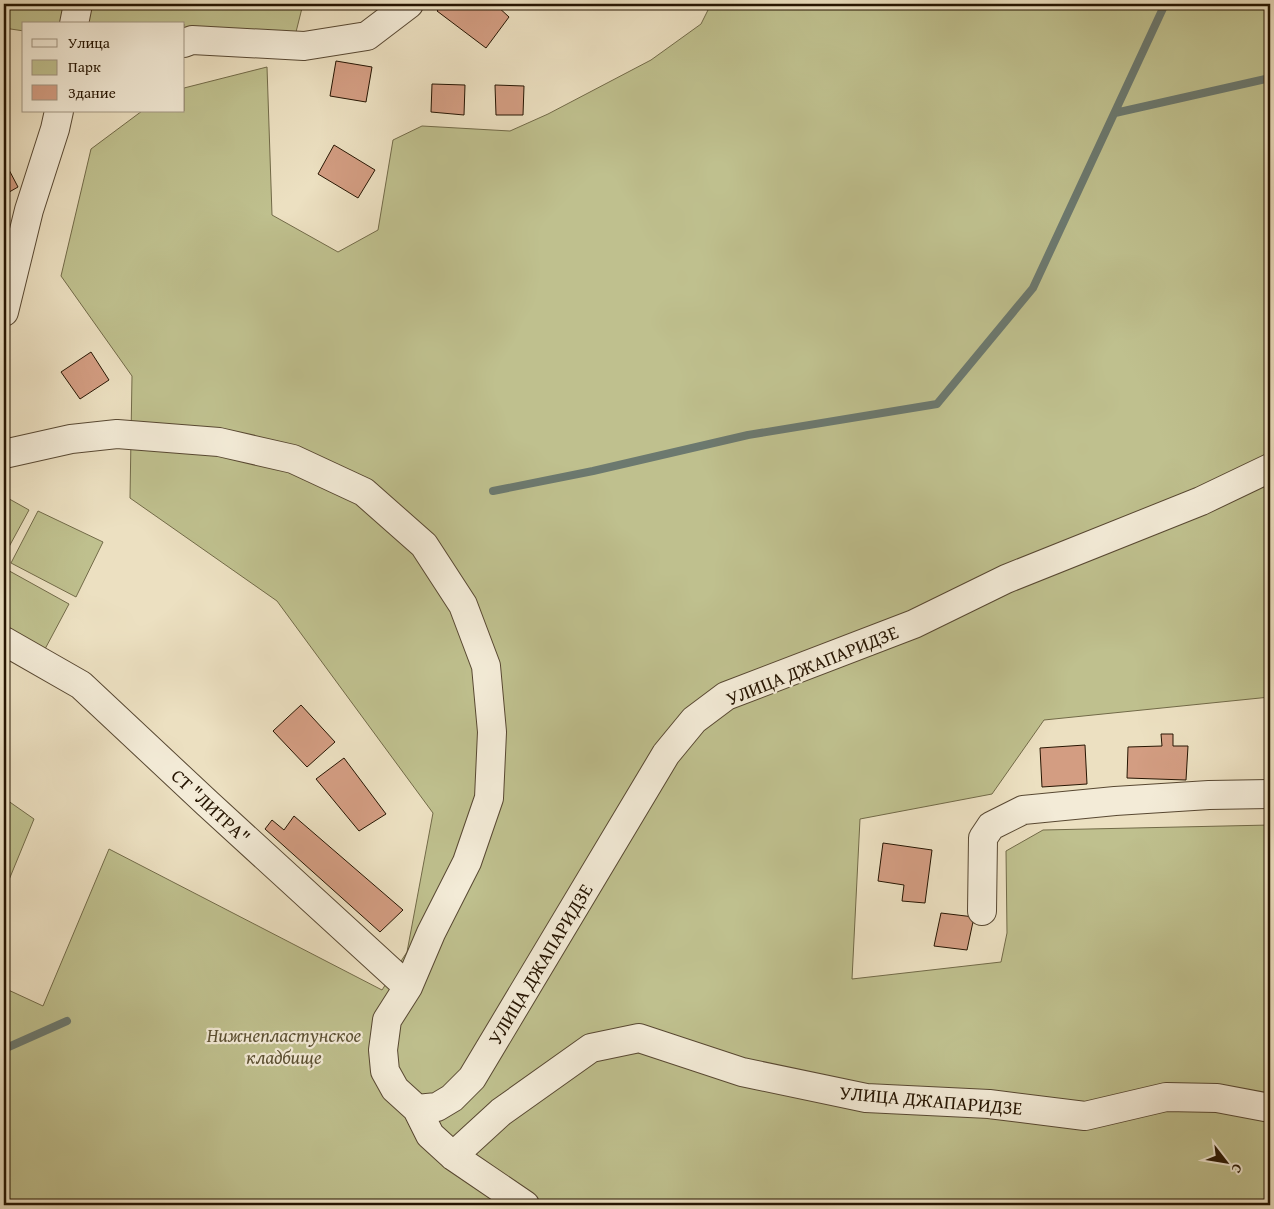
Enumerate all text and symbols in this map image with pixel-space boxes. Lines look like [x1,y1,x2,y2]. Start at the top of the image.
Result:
legend [22,22,185,112]
text: Улица [68,32,111,53]
text: Парк [68,56,101,77]
text: Здание [68,82,116,103]
street label: УЛИЦА ДЖАПАРИДЗЕ [722,618,903,712]
street label: СТ "ЛИТРА" [165,762,257,850]
street label: УЛИЦА ДЖАПАРИДЗЕ [481,878,599,1050]
park label: Нижнепластунское кладбище [207,1021,362,1071]
street label: УЛИЦА ДЖАПАРИДЗЕ [838,1078,1024,1122]
north arrow [1202,1136,1252,1186]
text: С [1226,1160,1248,1177]

